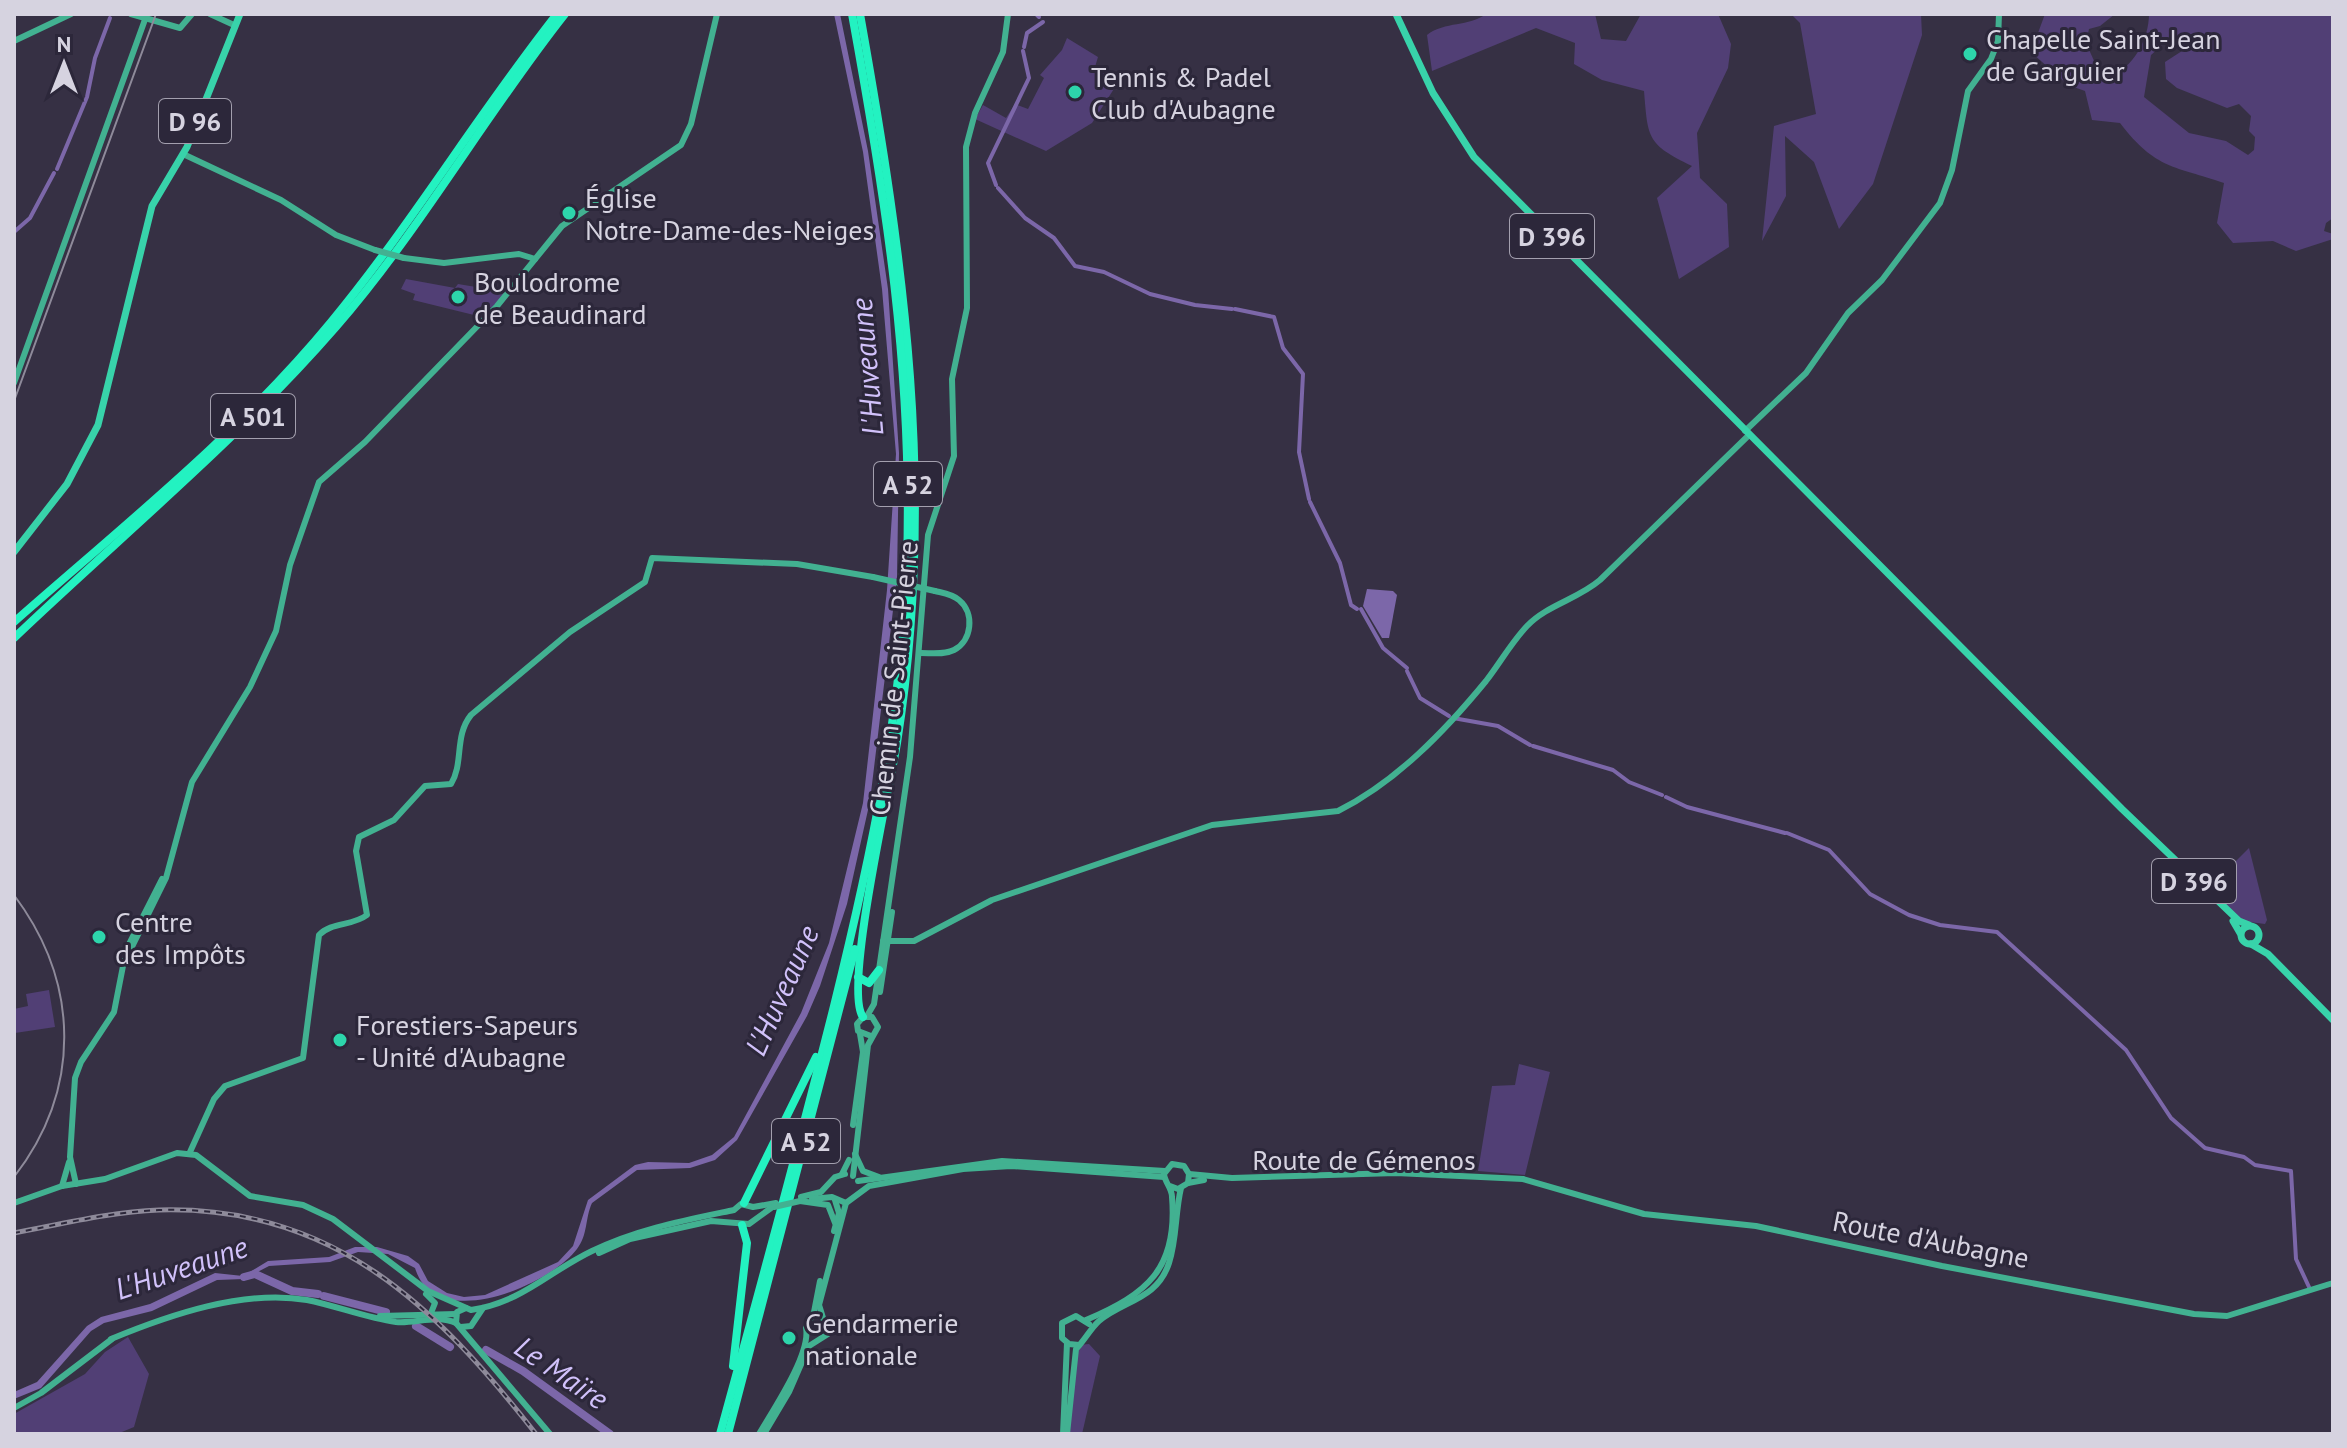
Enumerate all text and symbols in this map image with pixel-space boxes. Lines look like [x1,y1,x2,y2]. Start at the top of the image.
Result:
place label: Chapelle Saint-Jean de Garguier [1986,20,2220,89]
north arrow [24,24,104,104]
text: N [57,30,71,58]
marker: Chapelle Saint-Jean de Garguier [1961,45,1979,63]
place label: Tennis & Padel Club d'Aubagne [1091,58,1276,127]
marker: Tennis & Padel Club d'Aubagne [1066,83,1084,101]
road number: D 96 [159,99,231,143]
place label: Église Notre-Dame-des-Neiges [585,179,874,248]
marker: Église Notre-Dame-des-Neiges [560,204,578,222]
road number: D 396 [1510,214,1594,258]
place label: Boulodrome de Beaudinard [474,263,647,332]
marker: Boulodrome de Beaudinard [449,288,467,306]
water label: L'Huveaune [841,296,891,437]
road number: A 501 [211,394,295,438]
road number: A 52 [874,462,942,506]
street label: Chemin de Saint-Pierre [860,539,926,817]
road number: D 396 [2152,859,2236,903]
place label: Centre des Impôts [115,903,246,972]
water label: L'Huveaune [735,919,827,1061]
marker: Centre des Impôts [90,928,108,946]
place label: Forestiers-Sapeurs - Unité d'Aubagne [356,1006,578,1075]
marker: Forestiers-Sapeurs - Unité d'Aubagne [331,1031,349,1049]
road number: A 52 [772,1119,840,1163]
street label: Route de Gémenos [1252,1141,1476,1178]
street label: Route d'Aubagne [1830,1202,2032,1276]
water label: L'Huveaune [109,1226,253,1308]
place label: Gendarmerie nationale [805,1304,958,1373]
water label: Le Maïre [508,1327,616,1417]
marker: Gendarmerie nationale [780,1329,798,1347]

